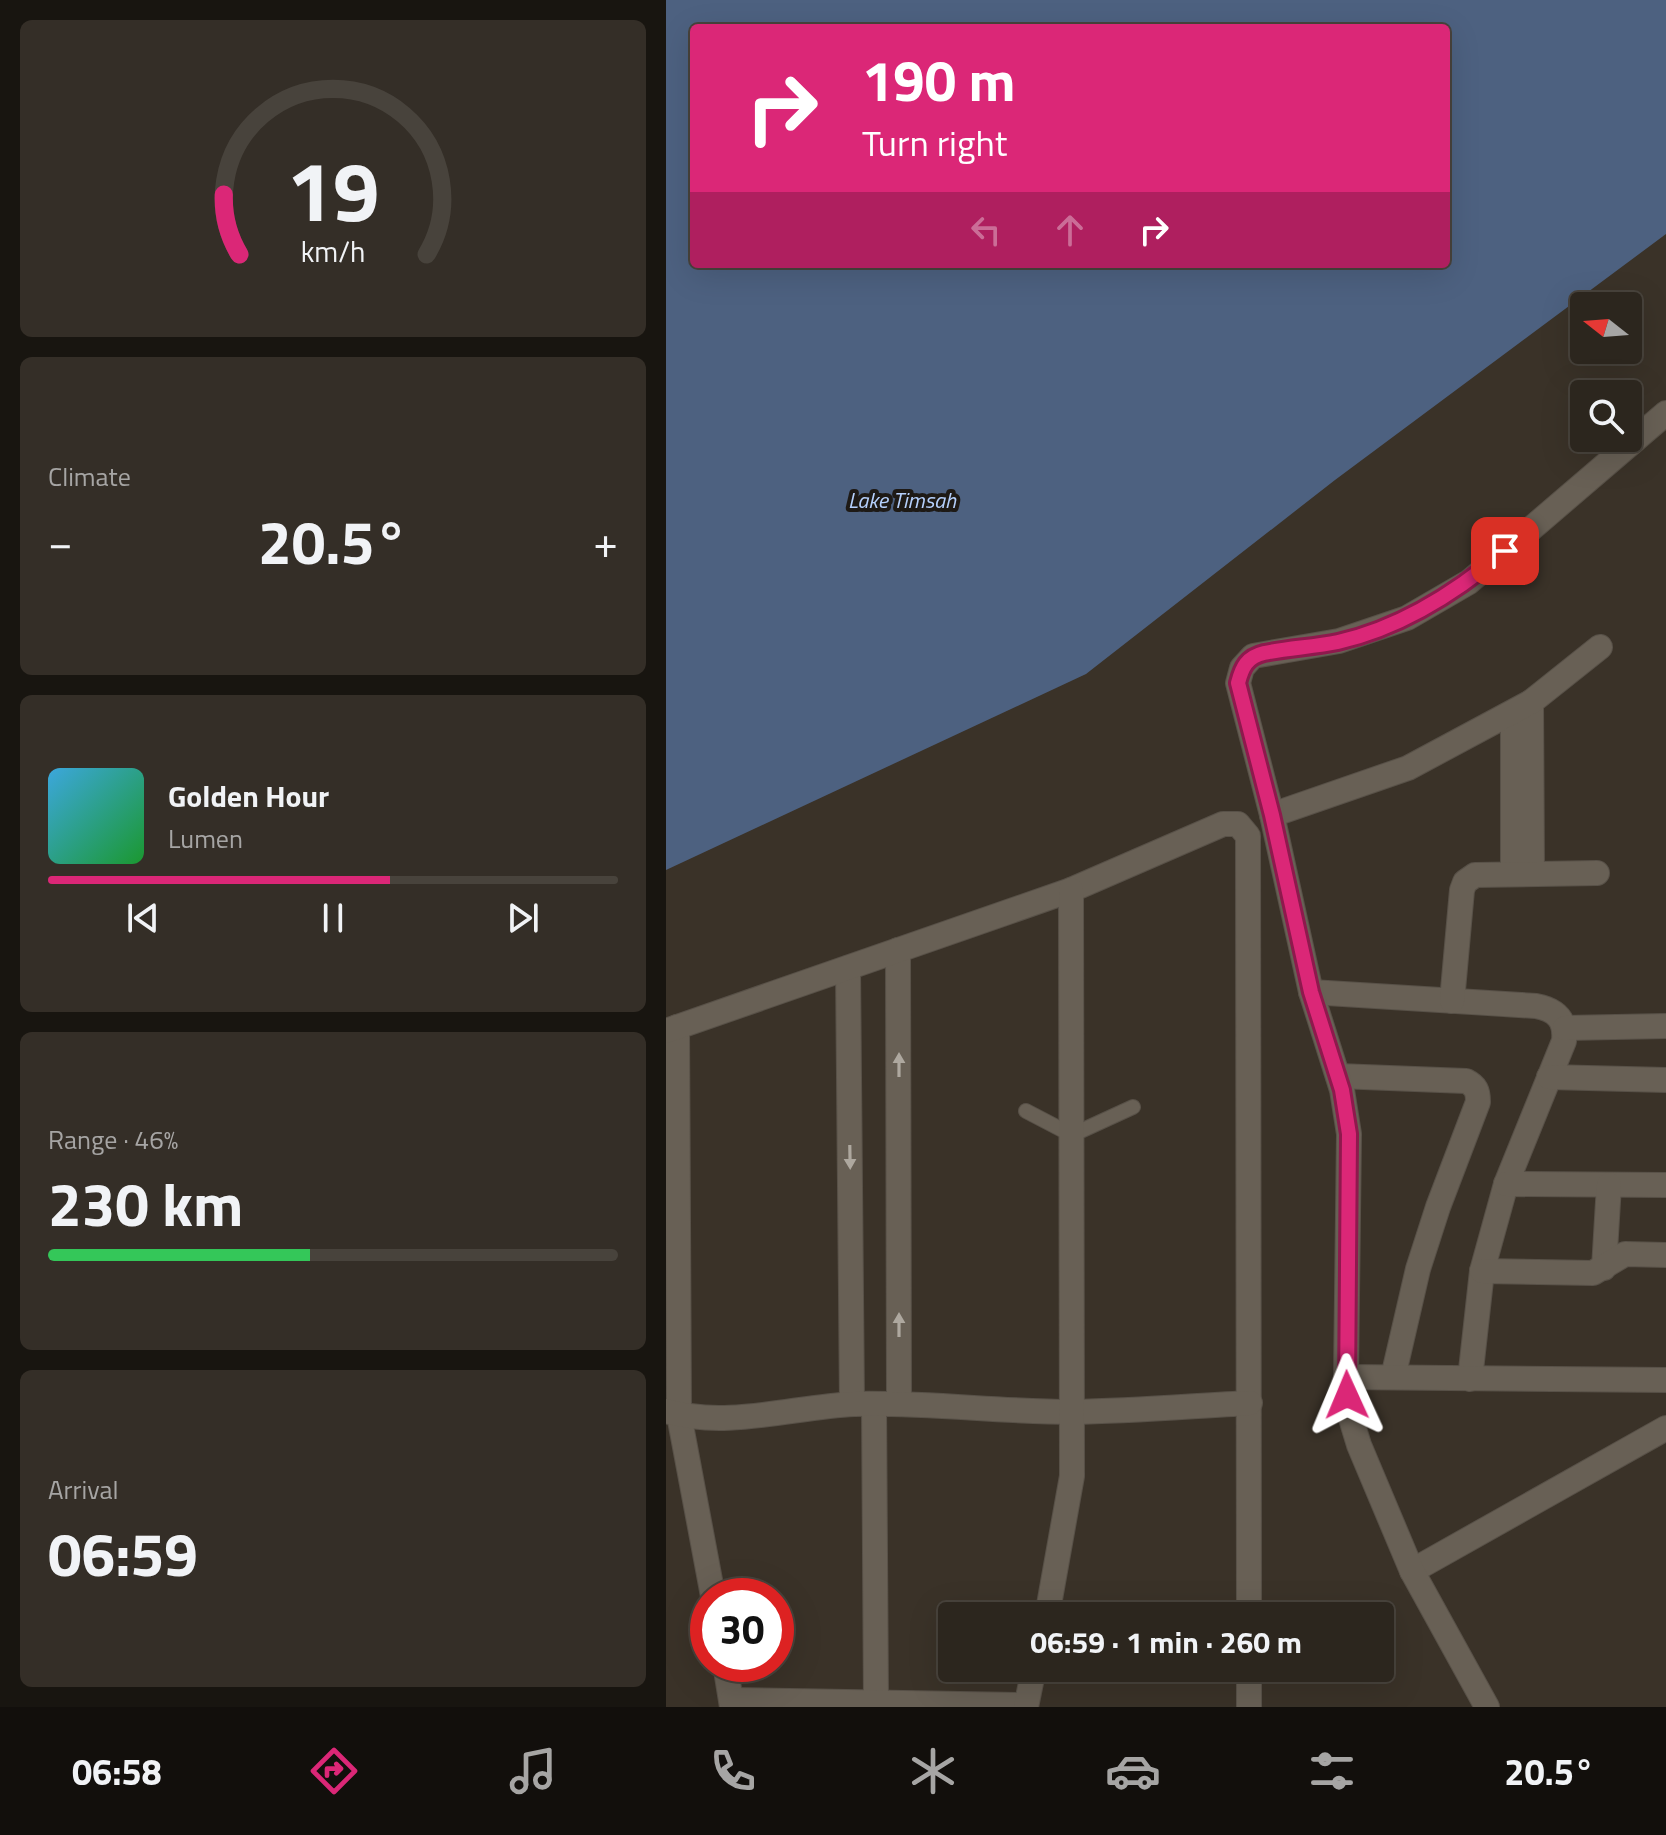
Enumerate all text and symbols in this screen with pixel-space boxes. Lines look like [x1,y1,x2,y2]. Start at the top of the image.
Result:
text: 190 m [862,38,1015,123]
icon: right [730,56,834,160]
text: Turn right [862,115,1007,170]
text: 19 [286,126,380,252]
icon: left [964,208,1008,252]
icon: ahead [1048,208,1092,252]
icon: right [1132,208,1176,252]
text: km/h [301,230,365,273]
north arrow [1570,292,1642,364]
map controls [1570,292,1642,452]
button: search [1570,380,1642,452]
text: Climate [48,457,131,496]
water label: Lake Timsah [848,483,957,517]
text: 20.5° [258,496,408,587]
text: − [48,508,73,575]
text: + [593,508,618,575]
pin [1471,517,1539,585]
icon: arrive [1483,529,1527,573]
text: Golden Hour [168,773,329,819]
text: Lumen [168,819,243,858]
icon: previous [121,896,165,940]
icon: pause [311,896,355,940]
icon: next [501,896,545,940]
one-way arrow [893,1052,905,1077]
text: Range · 46% [48,1120,178,1159]
one-way arrow [843,1145,856,1170]
text: 230 km [48,1158,243,1249]
one-way arrow [893,1312,905,1337]
position arrow [1305,1353,1389,1437]
text: Arrival [48,1470,119,1509]
text: 06:59 [48,1508,198,1599]
speed limit sign: 30 [690,1578,794,1682]
text: 06:59 · 1 min · 260 m [1030,1619,1302,1665]
icon: directions [306,1743,362,1799]
icon: music [505,1743,561,1799]
icon: phone [705,1743,761,1799]
icon: climate [905,1743,961,1799]
icon: car [1105,1743,1161,1799]
icon: filters [1304,1743,1360,1799]
text: 06:58 [72,1744,162,1799]
text: 20.5° [1504,1744,1594,1799]

